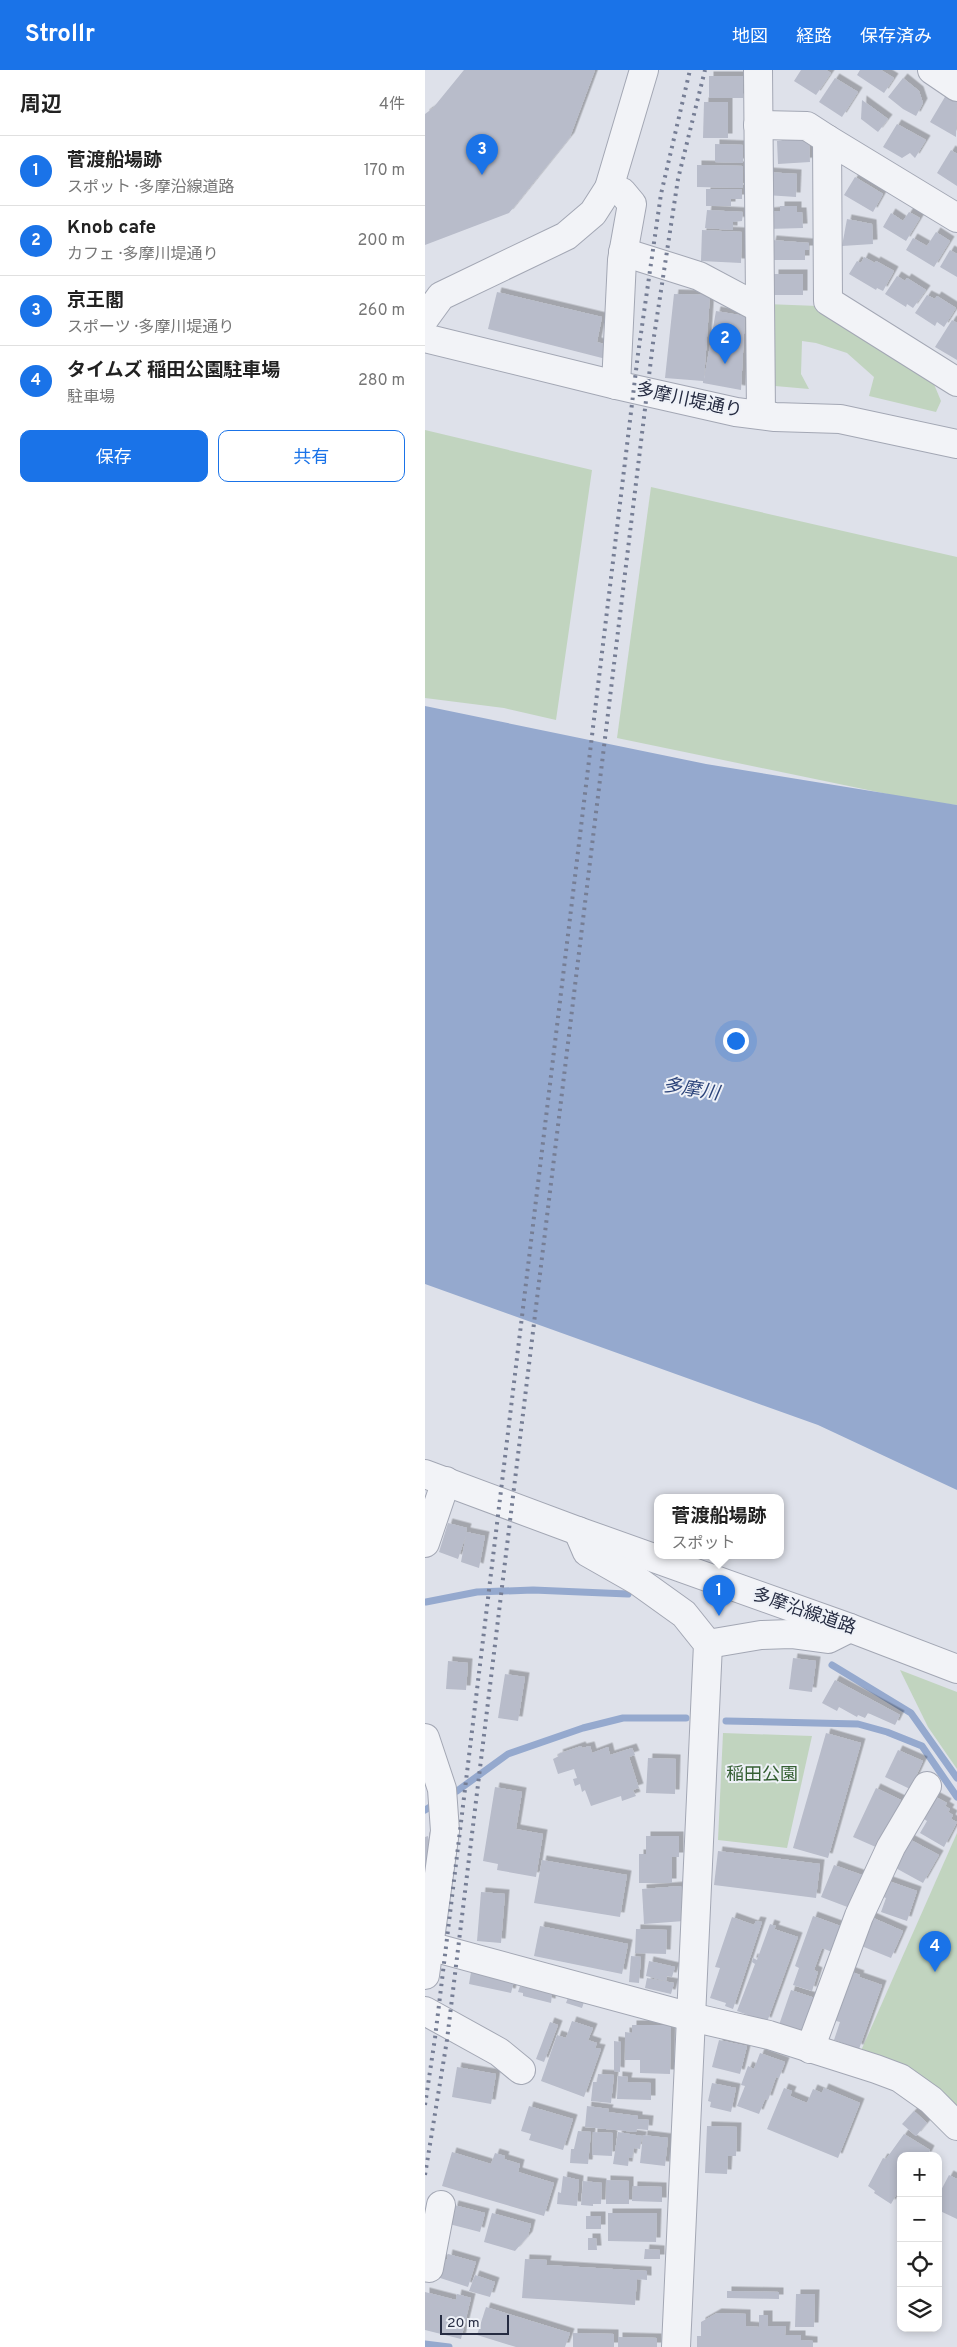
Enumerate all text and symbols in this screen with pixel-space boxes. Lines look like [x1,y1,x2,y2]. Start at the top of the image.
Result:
text: Strollr [25,20,95,50]
text: 地図 [732,26,768,49]
text: 経路 [796,26,832,49]
text: 保存済み [860,26,932,49]
text: 周辺 [20,92,62,119]
text: 4件 [379,95,405,115]
pin: 3 [466,134,498,175]
text: 菅渡船場跡 [67,149,162,173]
text: 1 [33,161,39,181]
text: 170 m [364,161,405,181]
text: スポット · 多摩沿線道路 [67,178,235,198]
text: Knob cafe [67,216,156,240]
text: 2 [31,231,41,251]
text: 200 m [357,231,405,251]
text: カフェ · 多摩川堤通り [67,245,219,265]
text: 京王閣 [67,289,124,313]
text: 3 [31,301,41,321]
text: 260 m [358,301,405,321]
text: スポーツ · 多摩川堤通り [67,318,234,338]
pin: 2 [709,323,741,364]
text: タイムズ 稲田公園駐車場 [67,359,280,383]
text: 4 [31,371,41,391]
text: 280 m [358,371,405,391]
street label: 多摩川堤通り [634,379,744,423]
text: 駐車場 [67,388,115,408]
button: 保存 [20,430,208,482]
button: 共有 [218,430,405,482]
your location [723,1028,749,1054]
water label: 多摩川 [661,1074,723,1107]
popup [654,1494,784,1559]
text: 菅渡船場跡 [671,1505,767,1529]
text: スポット [671,1534,736,1554]
pin: 1 [703,1575,735,1616]
street label: 多摩沿線道路 [749,1584,859,1640]
park label: 稲田公園 [726,1764,798,1787]
pin: 4 [919,1931,951,1972]
map controls [897,2152,942,2332]
button: + [897,2152,942,2197]
button: − [897,2197,942,2242]
button: locate [897,2242,942,2287]
button: layers [897,2287,942,2332]
scale bar [440,2312,509,2335]
text: 20 m [447,2315,480,2332]

